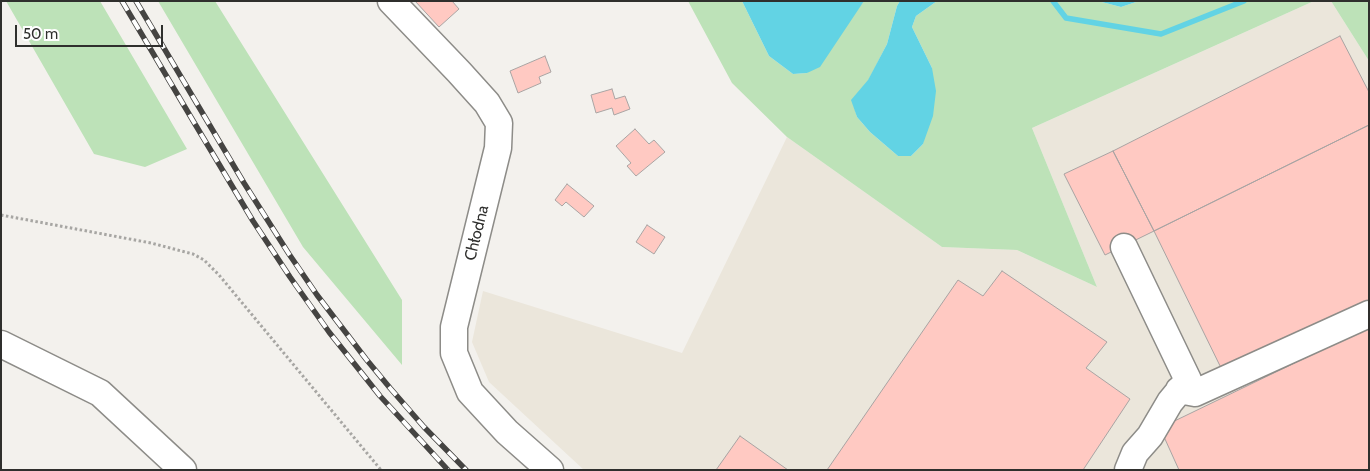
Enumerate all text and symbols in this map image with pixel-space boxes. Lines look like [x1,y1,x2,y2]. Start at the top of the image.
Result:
scale bar [18,15,165,47]
text: 50 m [23,25,58,43]
street label: Chłodna [461,203,493,263]

